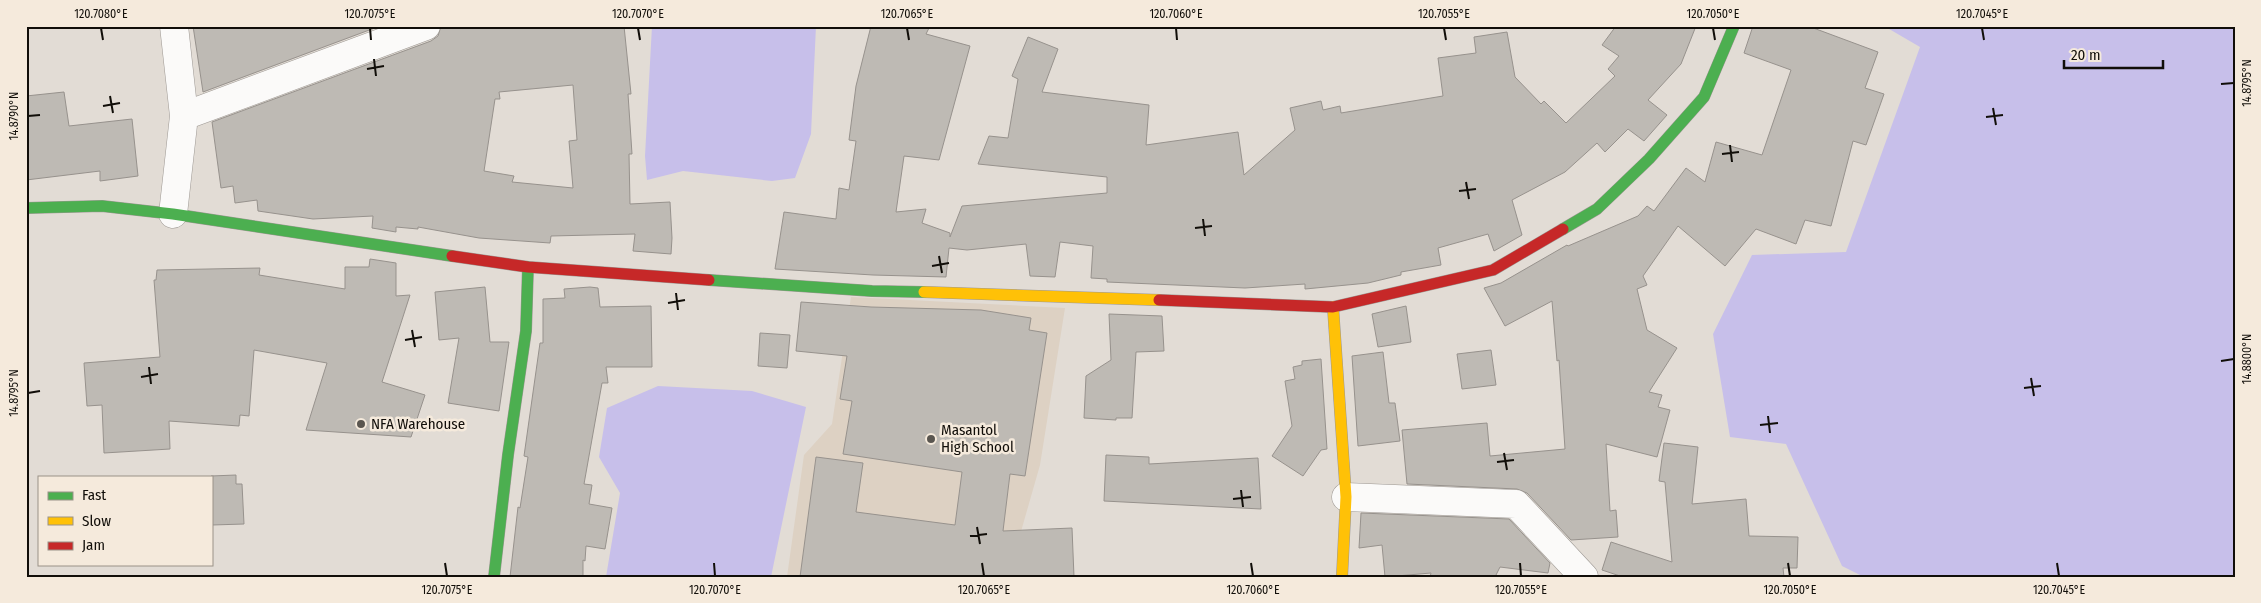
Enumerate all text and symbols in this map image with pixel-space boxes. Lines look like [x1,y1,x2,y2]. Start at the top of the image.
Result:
text: 120.7080°E [74,7,128,21]
text: 120.7075°E [345,7,396,21]
text: 120.7070°E [612,7,664,21]
text: 120.7065°E [881,7,934,21]
text: 120.7060°E [1149,7,1203,21]
text: 120.7055°E [1418,7,1470,21]
text: 120.7050°E [1687,7,1740,21]
text: 120.7045°E [1956,7,2008,21]
scale bar [2064,38,2162,70]
text: 20 m [2071,46,2101,64]
text: 14.8795°N [2240,59,2254,107]
text: 14.8790°N [7,92,21,140]
text: 14.8800°N [2240,334,2254,384]
text: 14.8795°N [7,369,21,417]
place label: NFA Warehouse [371,415,465,433]
marker: NFA Warehouse [355,418,367,430]
place label: Masantol High School [941,421,1014,456]
marker: Masantol High School [925,433,937,445]
legend [38,476,212,566]
text: Fast [82,486,106,504]
text: Slow [82,512,111,530]
text: Jam [82,536,105,554]
text: 120.7075°E [422,583,473,597]
text: 120.7070°E [689,583,741,597]
text: 120.7065°E [958,583,1011,597]
text: 120.7060°E [1226,583,1280,597]
text: 120.7055°E [1495,583,1547,597]
text: 120.7050°E [1764,583,1817,597]
text: 120.7045°E [2033,583,2085,597]

